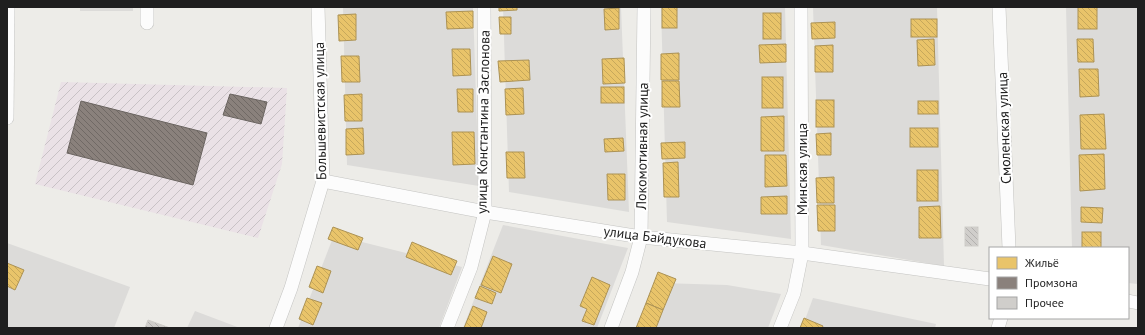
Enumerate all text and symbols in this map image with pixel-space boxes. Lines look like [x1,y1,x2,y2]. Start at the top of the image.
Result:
street label: улица Константина Заслонова [472,30,494,214]
street label: Большевистская улица [310,42,330,180]
street label: Смоленская улица [993,72,1015,184]
street label: Локомотивная улица [632,82,652,211]
street label: Минская улица [793,123,811,215]
street label: улица Байдукова [602,222,708,252]
legend [989,247,1129,319]
text: Жильё [1024,255,1059,270]
text: Промзона [1025,275,1078,290]
text: Прочее [1025,295,1064,310]

